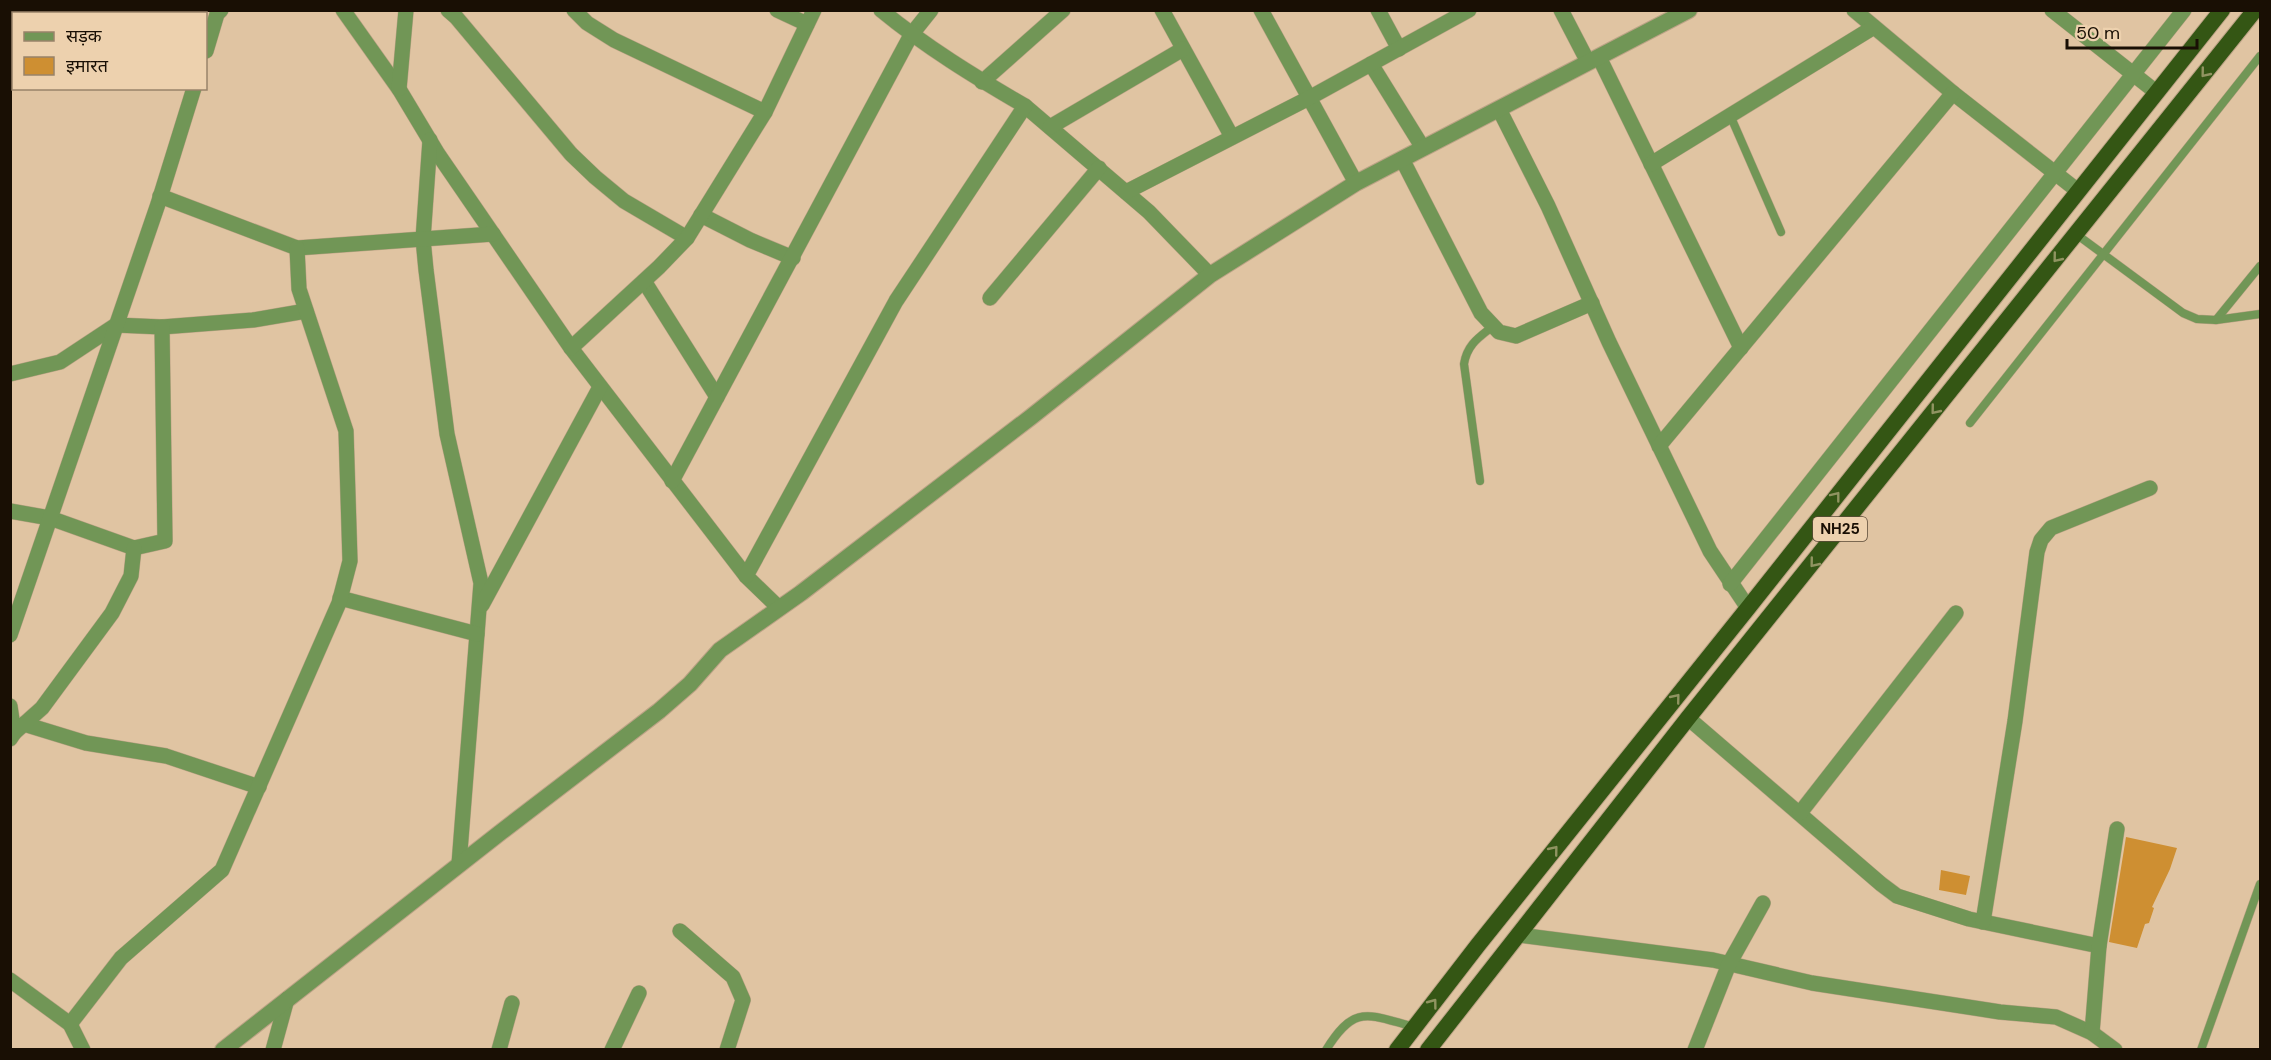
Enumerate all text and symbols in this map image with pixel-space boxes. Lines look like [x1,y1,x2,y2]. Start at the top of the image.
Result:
legend [12,12,207,90]
scale bar [2067,12,2198,50]
text: 50 m [2076,21,2120,45]
text: सड़क [66,24,103,48]
text: इमारत [66,54,109,78]
one-way arrow [2201,66,2212,77]
one-way arrow [2053,251,2064,262]
one-way arrow [1932,403,1943,414]
one-way arrow [1829,492,1840,503]
road number: NH25 [1813,517,1867,541]
one-way arrow [1810,556,1821,567]
one-way arrow [1668,694,1679,705]
one-way arrow [1546,846,1557,857]
one-way arrow [1426,999,1437,1010]

